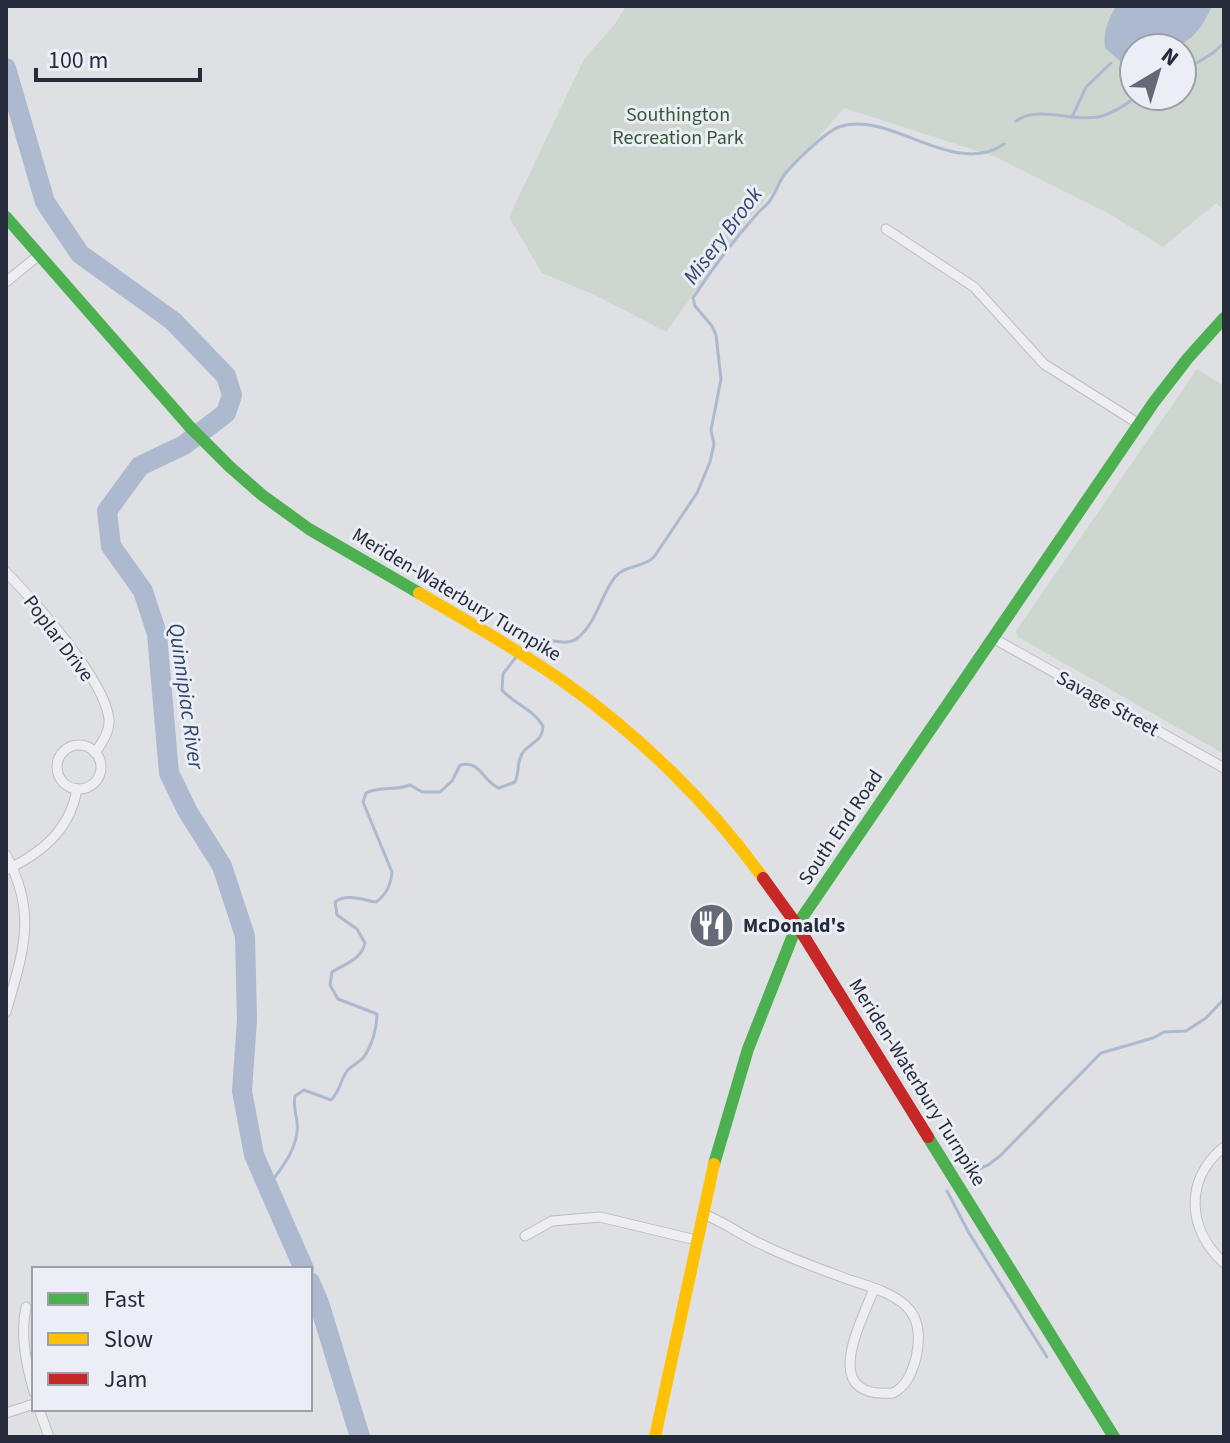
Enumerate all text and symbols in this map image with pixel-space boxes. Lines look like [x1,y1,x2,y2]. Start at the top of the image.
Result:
scale bar [36,32,200,82]
north arrow [1118,32,1198,112]
text: N [1154,40,1185,74]
text: 100 m [48,43,108,78]
park label: Southington Recreation Park [612,101,744,152]
water label: Misery Brook [675,180,770,291]
street label: Meriden-Waterbury Turnpike [347,521,566,669]
street label: Poplar Drive [16,589,100,688]
water label: Quinnipiac River [160,621,212,773]
street label: Savage Street [1051,664,1164,744]
street label: South End Road [792,764,890,891]
restaurant icon: McDonald's [688,901,736,949]
place label: McDonald's [743,912,845,940]
street label: Meriden-Waterbury Turnpike [842,974,993,1192]
legend [32,1267,312,1411]
text: Fast [104,1282,145,1317]
text: Slow [104,1322,153,1357]
text: Jam [104,1362,148,1397]

